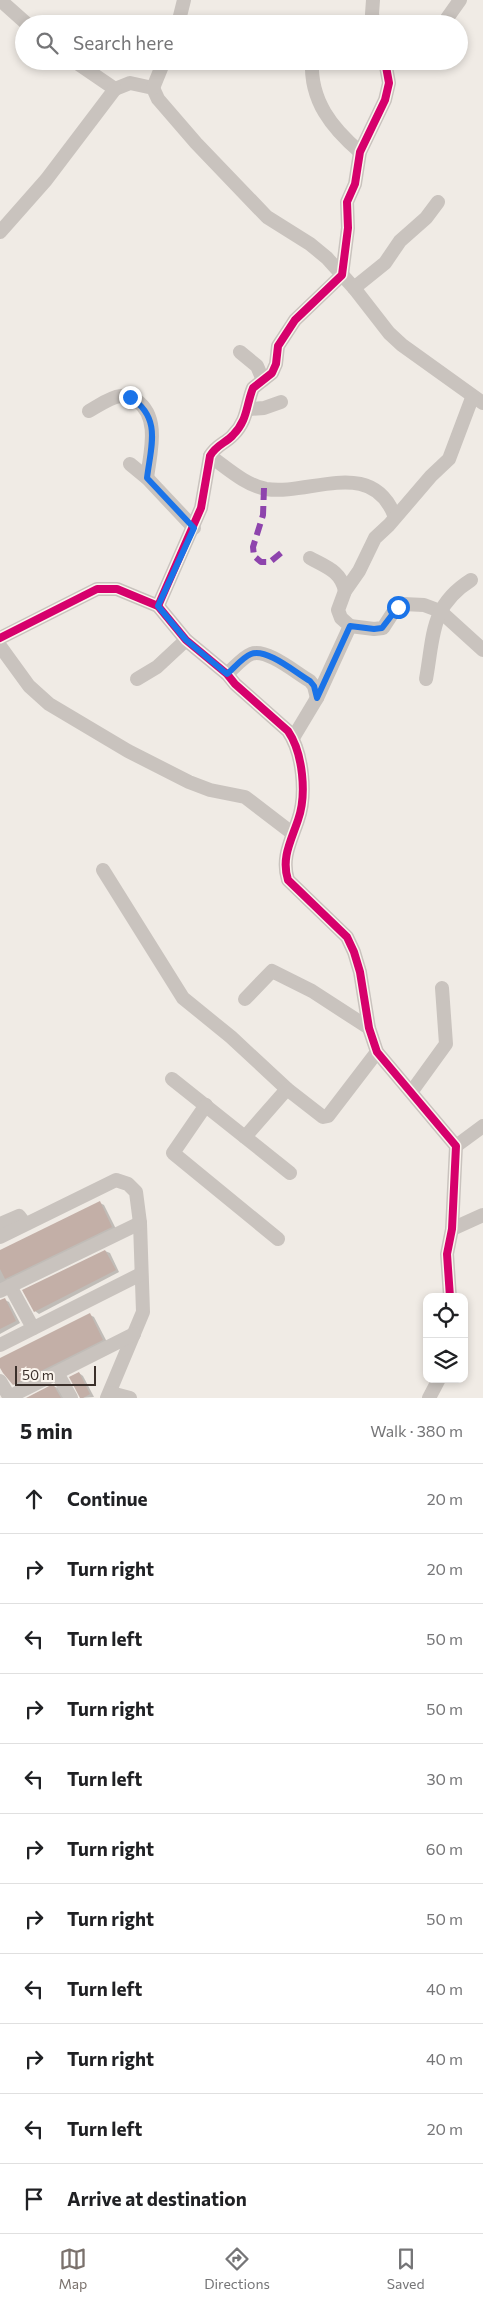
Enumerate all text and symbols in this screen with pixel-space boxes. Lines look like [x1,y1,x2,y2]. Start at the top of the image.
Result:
search box [15,15,468,70]
icon: search [33,29,61,57]
text: Search here [73,31,173,54]
route end [119,386,142,409]
route start [387,596,410,619]
map controls [423,1293,468,1383]
button: locate [423,1293,468,1338]
button: layers [423,1338,468,1383]
scale bar [15,1363,96,1386]
text: 50 m [22,1366,54,1383]
text: 5 min [20,1418,73,1443]
text: Walk · 380 m [370,1421,463,1440]
icon: ahead [20,1485,48,1513]
text: Continue [67,1487,147,1510]
text: 20 m [427,1489,463,1508]
icon: right [20,1555,48,1583]
text: Turn right [67,1557,154,1580]
text: 20 m [427,1559,463,1578]
icon: left [20,1625,48,1653]
text: Turn left [67,1627,142,1650]
text: 50 m [426,1629,463,1648]
icon: right [20,1695,48,1723]
text: Turn right [67,1697,154,1720]
text: 50 m [426,1699,463,1718]
icon: left [20,1765,48,1793]
text: Turn left [67,1767,142,1790]
text: 30 m [426,1769,463,1788]
icon: right [20,1835,48,1863]
text: Turn right [67,1837,154,1860]
text: 60 m [426,1839,463,1858]
icon: right [20,1905,48,1933]
text: Turn right [67,1907,154,1930]
text: 50 m [426,1909,463,1928]
icon: left [20,1975,48,2003]
text: Turn left [67,1977,142,2000]
text: 40 m [426,1979,463,1998]
icon: right [20,2045,48,2073]
text: Turn right [67,2047,154,2070]
text: 40 m [426,2049,463,2068]
icon: left [20,2115,48,2143]
text: Turn left [67,2117,142,2140]
text: 20 m [427,2119,463,2138]
icon: arrive [20,2185,48,2213]
text: Arrive at destination [67,2187,247,2210]
tab: Map [58,2245,87,2292]
tab: Directions [204,2245,270,2292]
tab: Saved [387,2245,425,2292]

